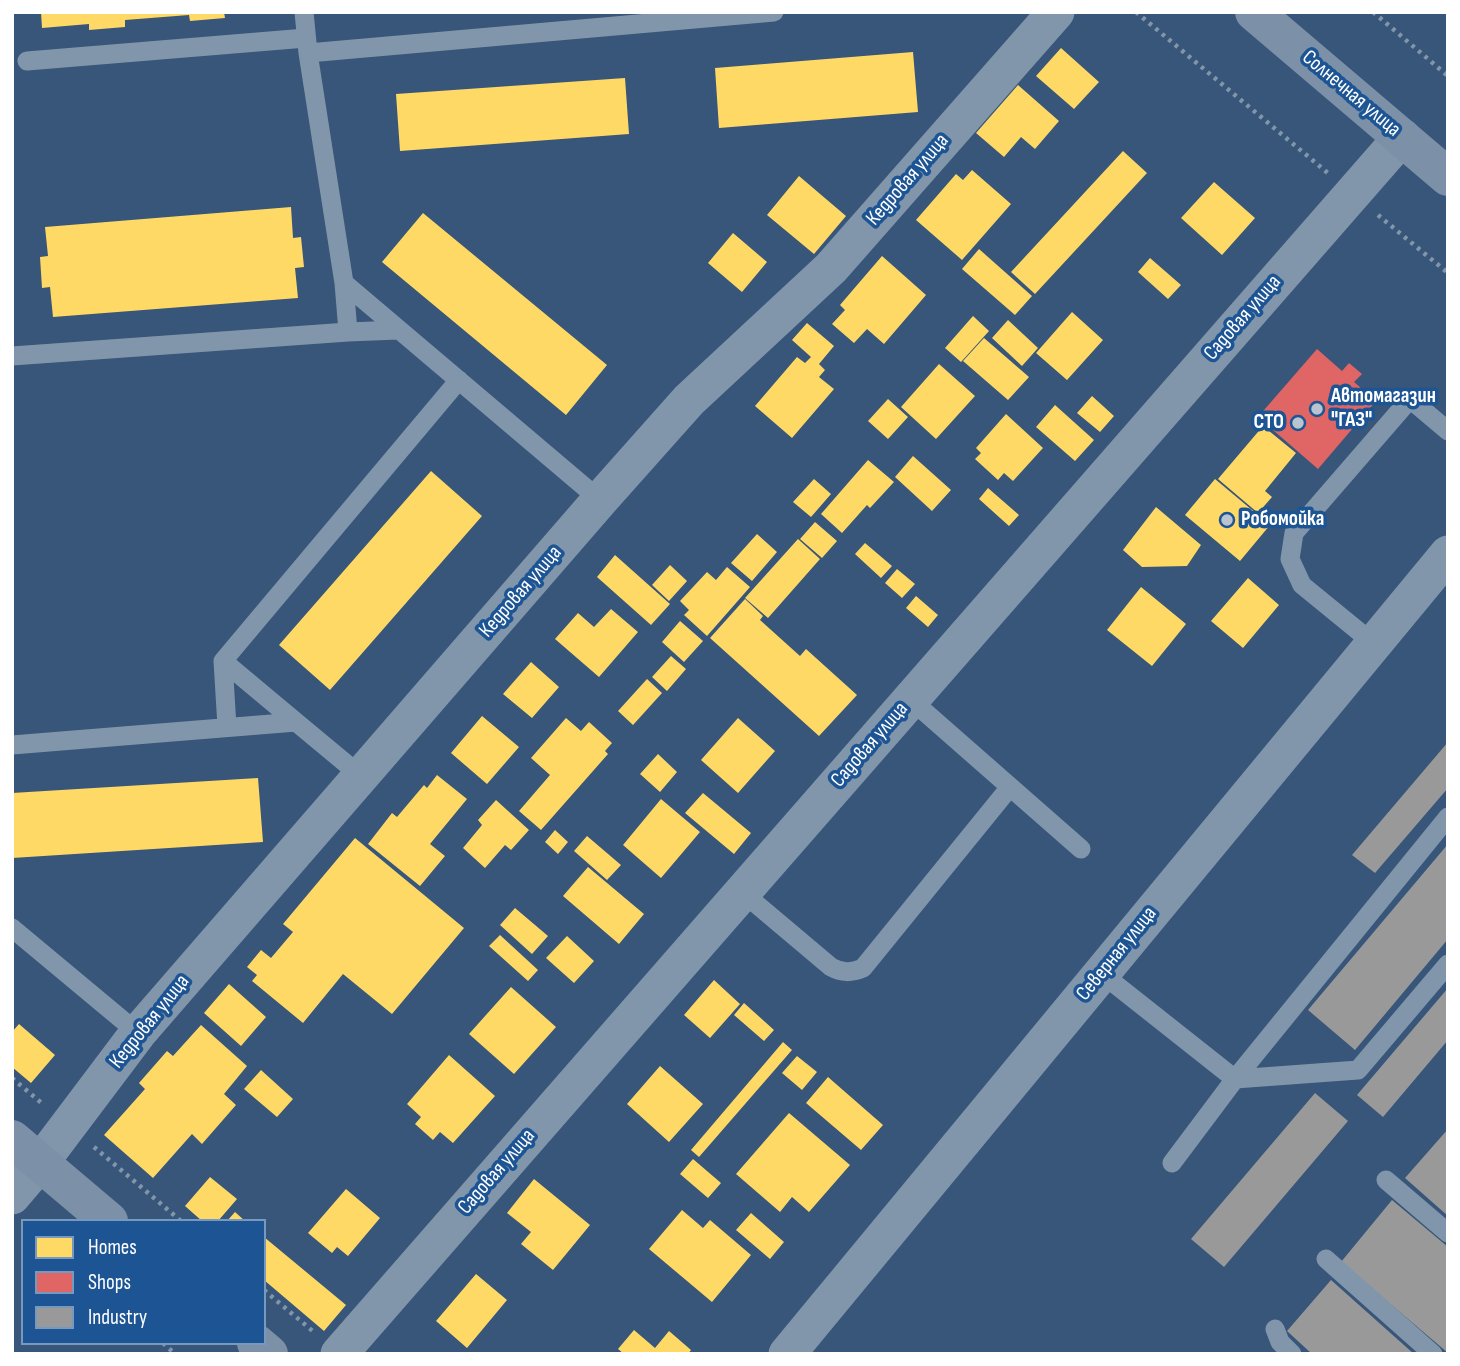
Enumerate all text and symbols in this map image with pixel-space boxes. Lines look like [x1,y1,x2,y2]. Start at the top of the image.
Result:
street label: Солнечная улица [1296,45,1406,143]
street label: Кедровая улица [861,129,955,231]
street label: Садовая улица [1199,270,1287,366]
place label: Автомагазин "ГАЗ" [1331,384,1436,434]
marker: Автомагазин "ГАЗ" [1309,401,1325,417]
place label: СТО [1254,410,1284,436]
marker: СТО [1290,415,1306,431]
place label: Робомойка [1241,507,1324,533]
marker: Робомойка [1219,512,1235,528]
street label: Кедровая улица [474,541,568,643]
street label: Садовая улица [826,697,914,793]
street label: Северная улица [1071,902,1163,1006]
street label: Кедровая улица [105,970,195,1074]
street label: Садовая улица [453,1124,541,1220]
legend [21,1219,266,1345]
text: Homes [88,1235,137,1260]
text: Shops [88,1270,131,1295]
text: Industry [88,1305,147,1330]

